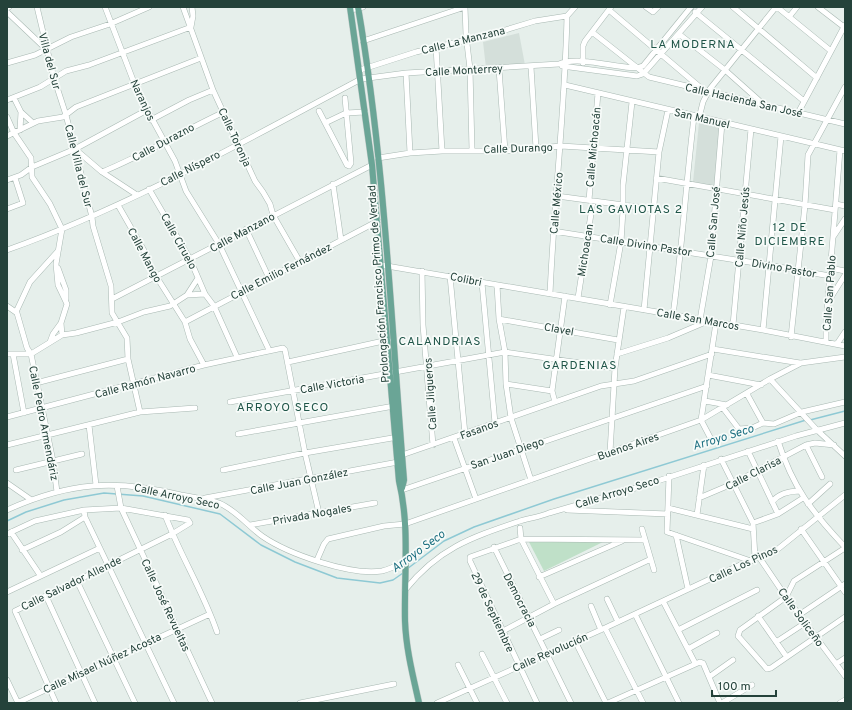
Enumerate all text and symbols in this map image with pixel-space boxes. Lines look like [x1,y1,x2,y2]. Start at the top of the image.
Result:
street label: Calle La Manzana [420,24,507,58]
street label: Villa del Sur [35,31,64,92]
district label: LA MODERNA [650,37,736,53]
street label: Calle Monterrey [425,62,504,80]
street label: Naranjos [126,78,158,123]
street label: Calle Hacienda San José [684,81,804,121]
street label: Calle Toronja [214,106,254,169]
street label: Calle Michoacán [584,106,604,188]
street label: San Manuel [672,106,731,132]
street label: Calle Durazno [130,121,197,165]
street label: Calle Villa del Sur [61,123,95,210]
street label: Calle Durango [483,141,553,157]
street label: Calle Níspero [158,148,223,190]
street label: Calle México [547,172,567,235]
street label: Prolongación Francisco Primo de Verdad [365,185,393,383]
street label: Calle San José [704,186,724,258]
street label: Calle Niño Jesús [732,186,753,268]
district label: LAS GAVIOTAS 2 [579,202,683,218]
street label: Calle Manzano [207,210,277,256]
street label: Calle Ciruelo [157,211,199,272]
district label: 12 DE DICIEMBRE [754,220,826,250]
street label: Michoacan [575,223,597,278]
street label: Calle Mango [124,226,164,285]
street label: Calle Divino Pastor [599,232,694,260]
street label: Calle Emilio Fernández [229,240,334,303]
street label: Calle San Pablo [820,255,840,332]
street label: Divino Pastor [750,256,818,282]
street label: Colibri [449,270,483,290]
street label: Calle San Marcos [655,306,740,334]
street label: Clavel [543,320,575,339]
district label: CALANDRIAS [398,334,482,350]
street label: Calle Jilgueros [421,357,441,431]
district label: GARDENIAS [543,358,617,374]
street label: Calle Ramón Navarro [93,362,197,402]
street label: Calle Pedro Armendáriz [25,365,61,482]
street label: Calle Victoria [299,372,366,398]
district label: ARROYO SECO [237,400,329,416]
street label: Fasanos [458,417,500,443]
water label: Arroyo Seco [691,421,756,455]
street label: Buenos Aires [596,430,661,464]
street label: San Juan Diego [469,435,546,473]
street label: Calle Clarisa [723,454,784,494]
street label: Calle Juan González [249,466,349,498]
street label: Calle Arroyo Seco [574,474,661,512]
street label: Calle Arroyo Seco [133,481,221,513]
street label: Privada Nogales [272,501,353,529]
water label: Arroyo Seco [388,526,449,577]
street label: Calle Los Pinos [707,543,780,587]
street label: Calle Salvador Allende [19,553,124,614]
street label: Calle José Revueltas [137,557,193,654]
street label: 29 de Septiembre [467,570,517,655]
street label: Democracia [500,571,539,630]
street label: Calle Soliceño [774,585,826,650]
street label: Calle Misael Núñez Acosta [41,630,164,697]
street label: Calle Revolución [510,630,590,676]
scale bar [712,672,776,698]
text: 100 m [718,679,751,695]

